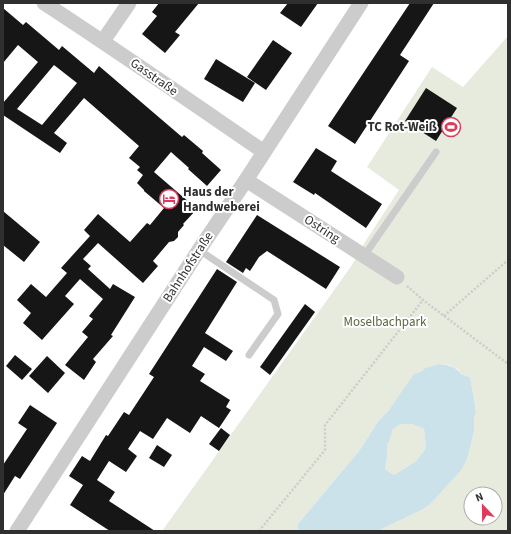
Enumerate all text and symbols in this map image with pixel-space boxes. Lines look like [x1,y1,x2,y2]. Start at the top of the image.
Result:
street label: Gasstraße [127,54,181,100]
sports icon: TC Rot-Weiß [440,116,462,138]
place label: TC Rot-Weiß [367,118,437,136]
place label: Haus der Handweberei [183,183,260,216]
hotel icon: Haus der Handweberei [158,188,180,210]
street label: Ostring [300,211,344,248]
street label: Bahnhofstraße [159,228,217,306]
park label: Moselbachpark [344,313,427,331]
north arrow [463,486,503,526]
text: N [473,489,486,506]

